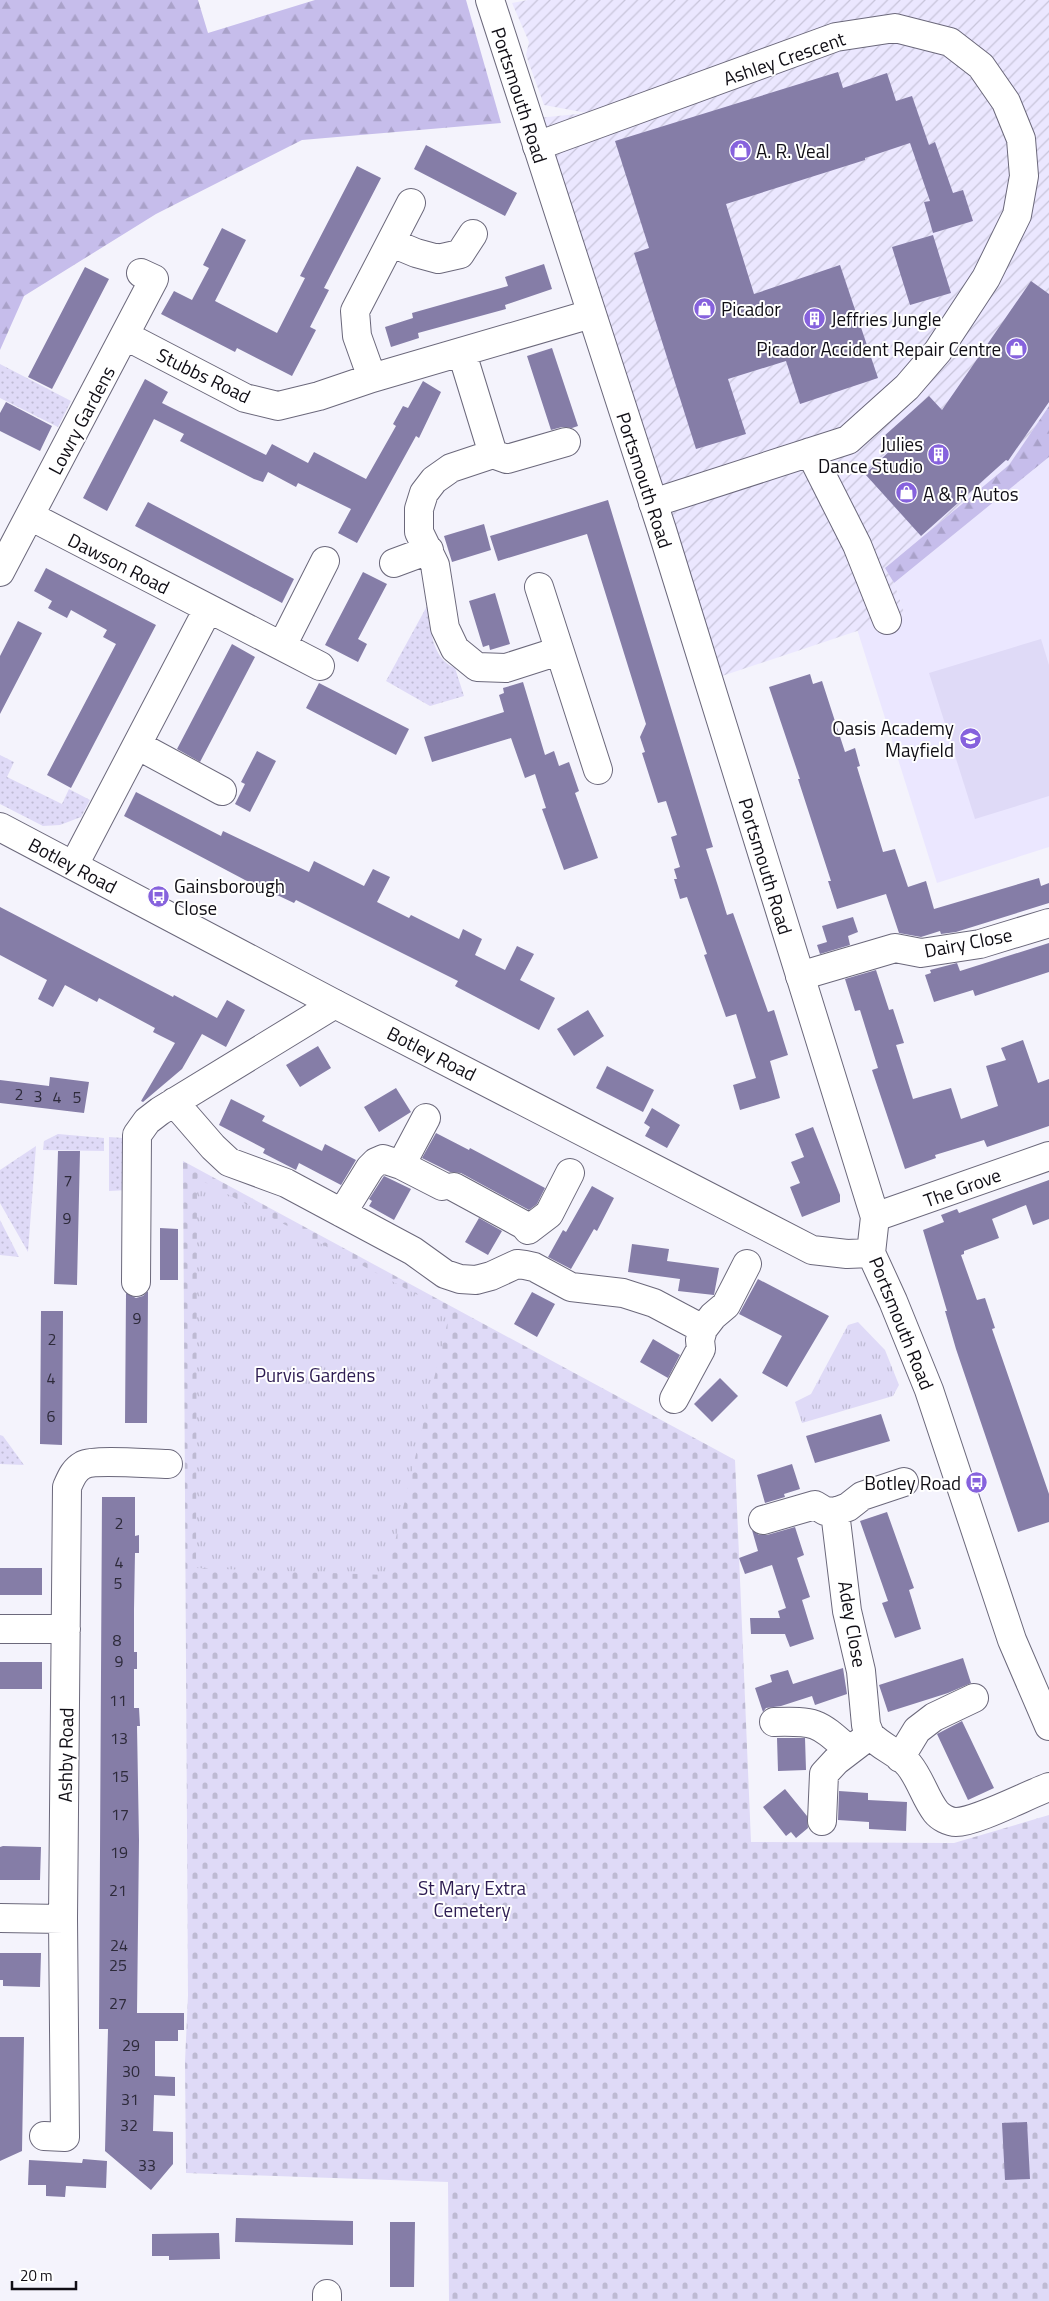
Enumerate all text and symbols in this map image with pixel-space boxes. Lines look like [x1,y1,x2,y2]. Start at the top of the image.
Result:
street label: Portsmouth Road [484,23,556,167]
street label: Ashley Crescent [719,23,849,92]
place label: A. R. Veal [756,136,830,165]
shop icon: A. R. Veal [728,138,752,162]
place label: Picador [721,294,781,323]
shop icon: Picador [693,296,717,320]
place label: Jeffries Jungle [831,304,941,333]
building icon: Jeffries Jungle [803,306,827,330]
place label: Picador Accident Repair Centre [756,334,1001,363]
shop icon: Picador Accident Repair Centre [1005,336,1029,360]
street label: Stubbs Road [152,340,256,410]
street label: Lowry Gardens [40,360,122,480]
street label: Portsmouth Road [609,408,681,552]
place label: Julies Dance Studio [818,429,923,480]
building icon: Julies Dance Studio [927,442,951,466]
place label: A & R Autos [923,479,1019,508]
shop icon: A & R Autos [895,481,919,505]
street label: Dawson Road [63,525,175,601]
place label: Oasis Academy Mayfield [832,713,954,764]
school or university icon: Oasis Academy Mayfield [958,726,982,750]
street label: Portsmouth Road [731,794,801,938]
street label: Botley Road [24,830,122,900]
place label: Gainsborough Close [174,871,285,922]
bus stop icon: Gainsborough Close [146,884,170,908]
street label: Dairy Close [922,919,1014,965]
street label: Botley Road [382,1018,482,1088]
house number: 2 [15,1082,23,1106]
house number: 3 [34,1084,42,1108]
house number: 4 [53,1085,62,1109]
house number: 5 [73,1085,82,1109]
street label: The Grove [919,1160,1005,1214]
house number: 7 [64,1168,72,1192]
house number: 9 [63,1206,72,1230]
street label: Portsmouth Road [862,1252,942,1394]
house number: 9 [133,1306,142,1330]
house number: 2 [48,1327,56,1351]
park label: Purvis Gardens [255,1360,375,1389]
house number: 4 [47,1366,56,1390]
house number: 6 [47,1404,56,1428]
place label: Botley Road [864,1468,961,1497]
bus stop icon: Botley Road [965,1470,989,1494]
house number: 2 [115,1511,123,1535]
house number: 4 [115,1550,124,1574]
house number: 5 [114,1571,123,1595]
street label: Adey Close [831,1579,875,1669]
house number: 8 [113,1628,122,1652]
house number: 9 [115,1649,124,1673]
house number: 11 [109,1688,127,1712]
street label: Ashby Road [50,1707,80,1803]
house number: 13 [110,1726,128,1750]
house number: 15 [111,1764,129,1788]
house number: 17 [111,1802,129,1826]
house number: 19 [110,1840,128,1864]
park label: St Mary Extra Cemetery [418,1873,527,1924]
house number: 21 [109,1878,127,1902]
house number: 24 [110,1933,128,1957]
house number: 25 [109,1953,127,1977]
house number: 27 [109,1991,127,2015]
house number: 29 [122,2033,140,2057]
house number: 30 [122,2059,140,2083]
house number: 31 [121,2087,139,2111]
house number: 32 [120,2113,138,2137]
house number: 33 [138,2153,156,2177]
scale bar [12,2258,76,2290]
text: 20 m [20,2264,53,2287]

